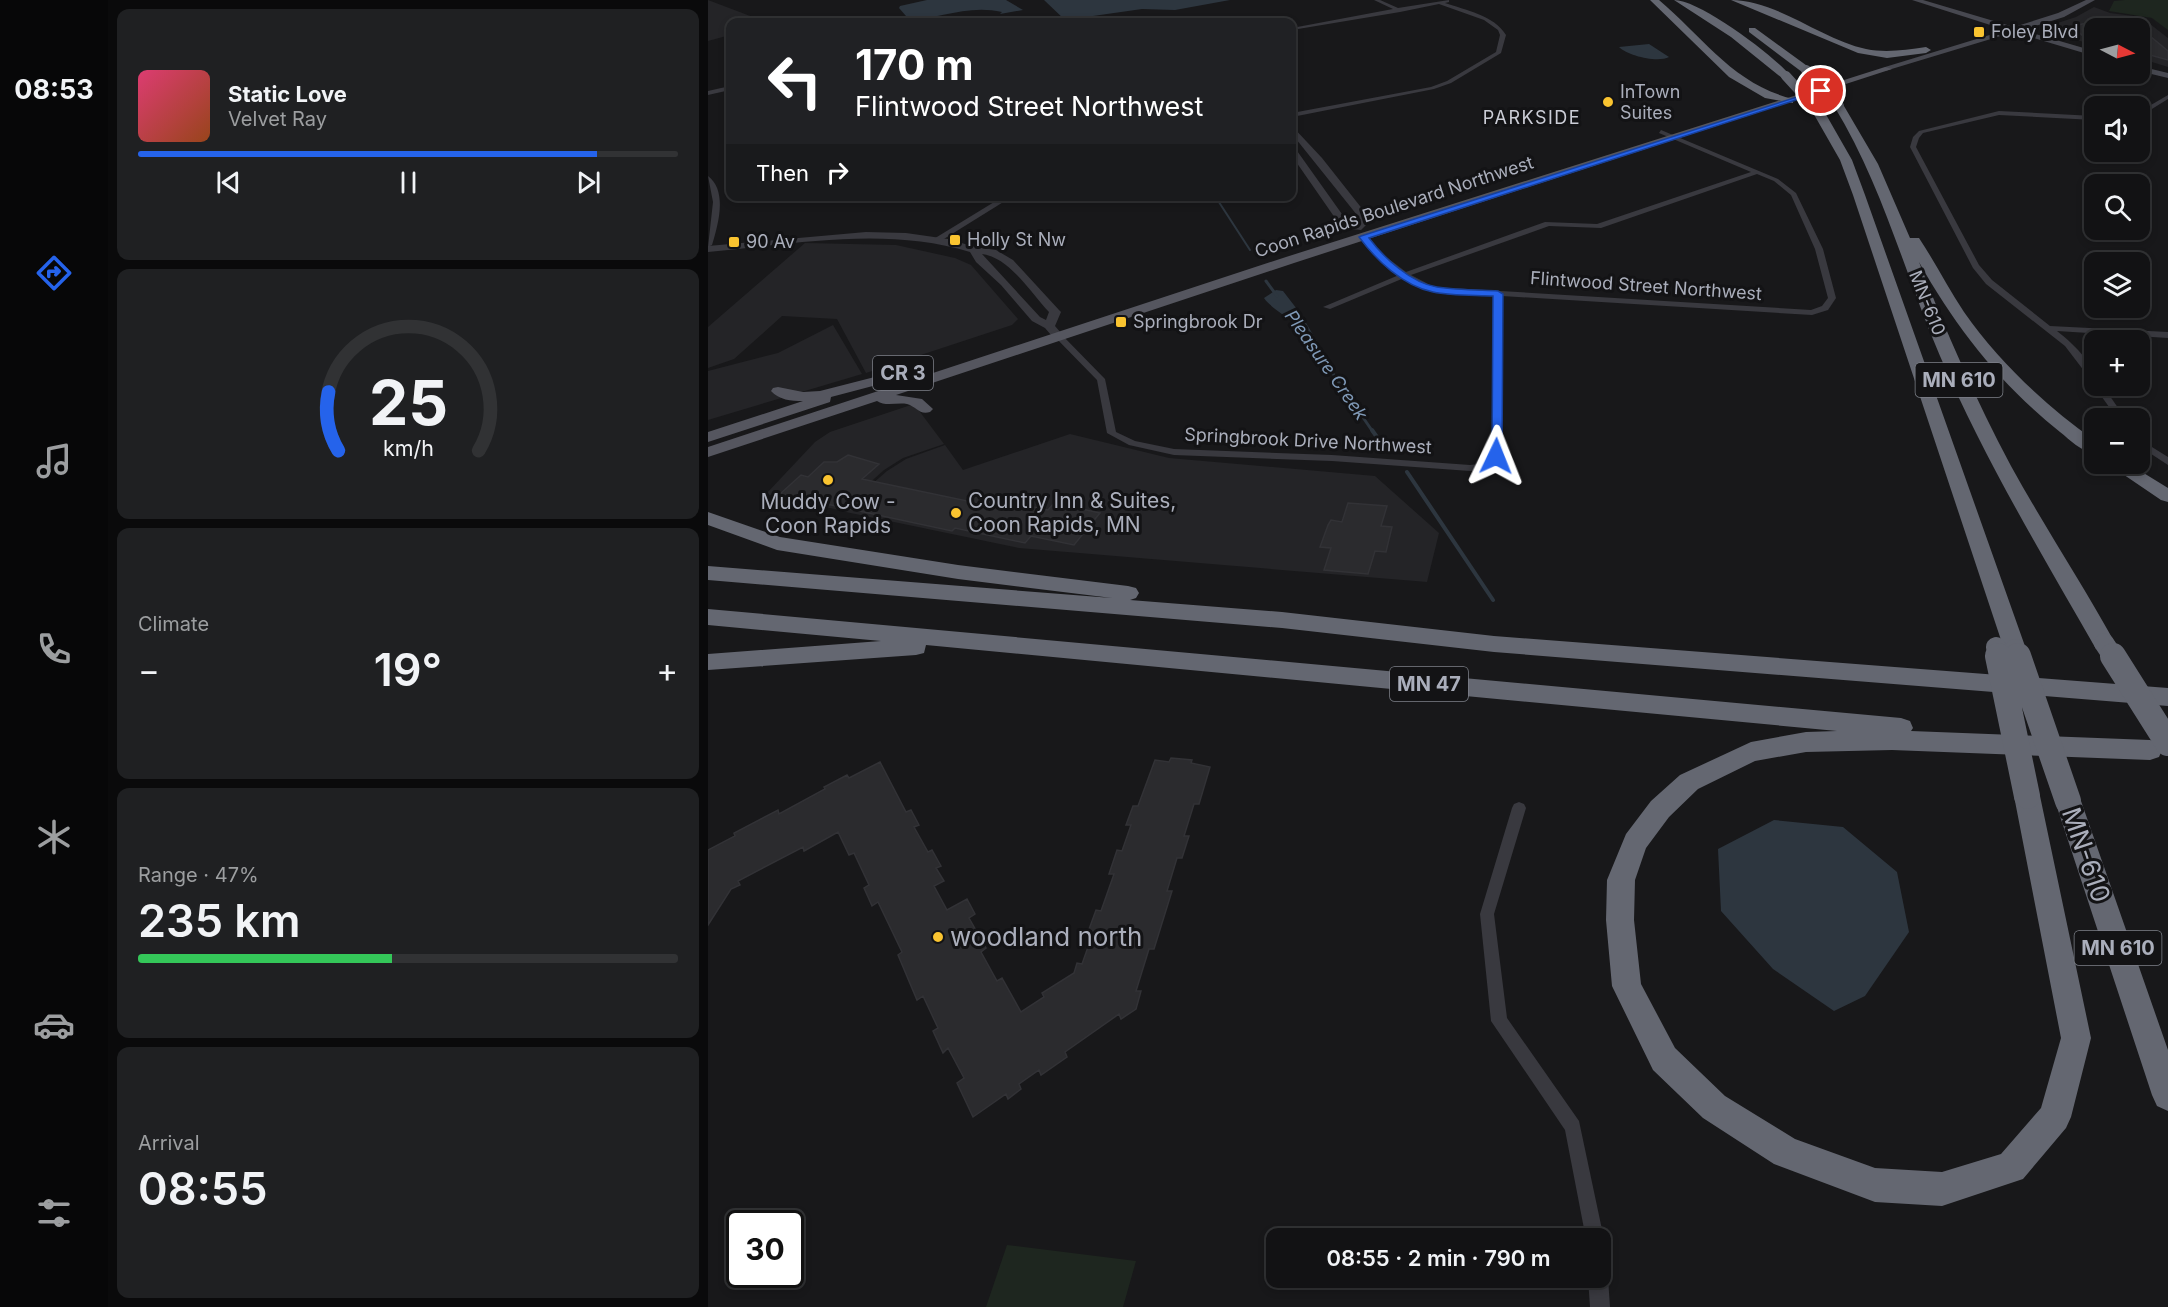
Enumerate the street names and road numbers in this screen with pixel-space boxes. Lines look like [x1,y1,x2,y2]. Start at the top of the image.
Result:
street label: Coon Rapids Boulevard Northwest [1252,151,1536,262]
street label: Flintwood Street Northwest [1529,267,1763,304]
street label: MN-610 [1905,267,1950,338]
road number: CR 3 [873,356,933,390]
road number: MN 610 [1916,363,2002,397]
street label: Springbrook Drive Northwest [1184,424,1432,457]
road number: MN 47 [1390,667,1468,701]
street label: MN-610 [2056,803,2117,906]
road number: MN 610 [2074,931,2162,965]

